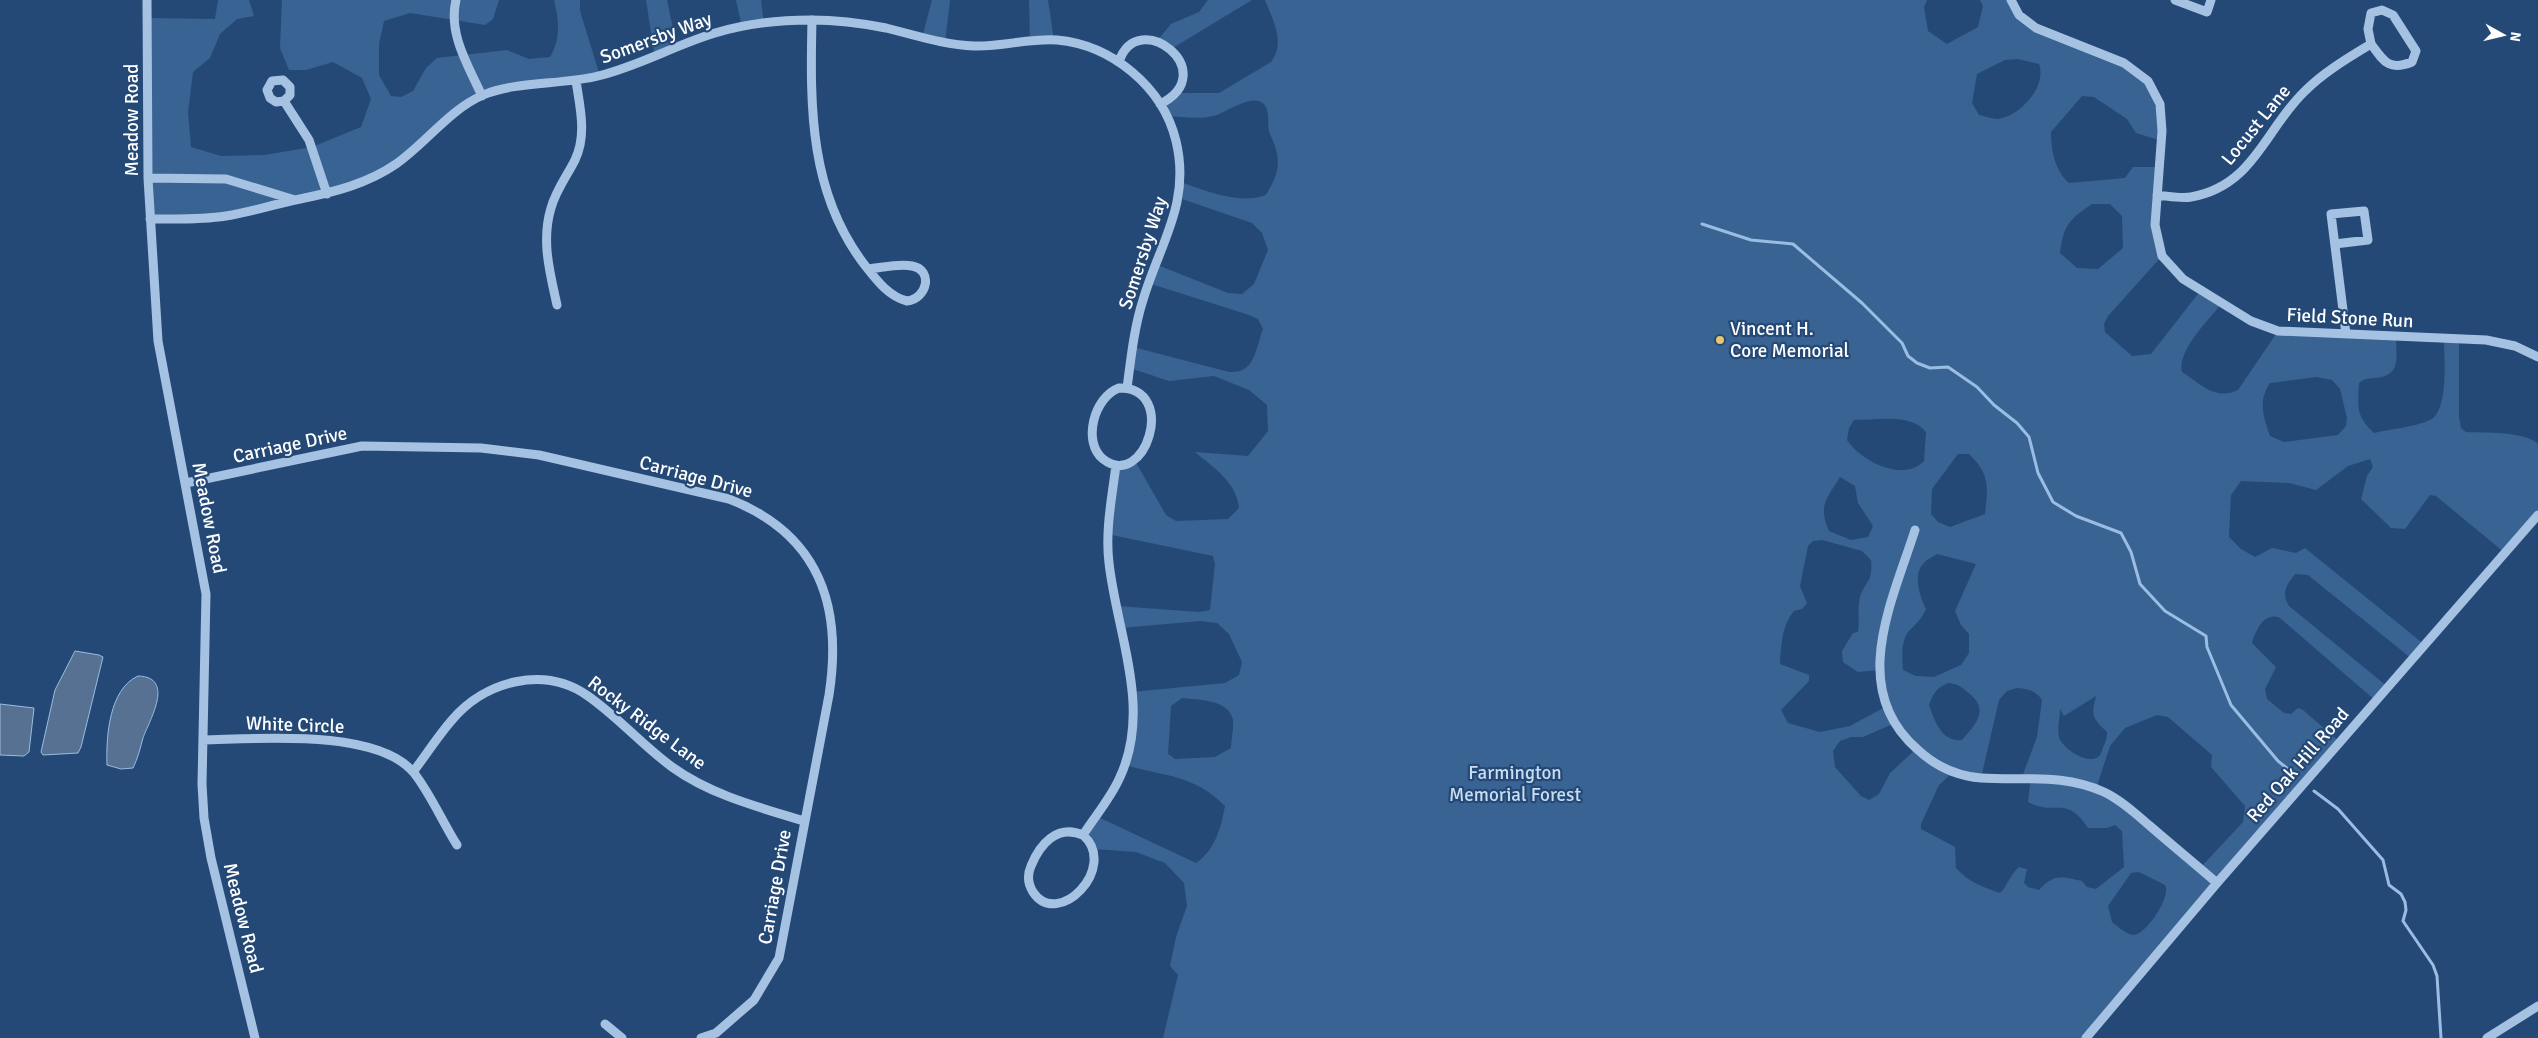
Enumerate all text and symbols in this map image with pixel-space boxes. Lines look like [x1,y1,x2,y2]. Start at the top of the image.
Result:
street label: Somersby Way [597,7,715,69]
north arrow [2478,10,2528,60]
text: N [2506,31,2524,43]
street label: Meadow Road [120,64,144,176]
street label: Locust Lane [2216,80,2296,170]
street label: Somersby Way [1113,193,1173,312]
street label: Field Stone Run [2286,303,2414,333]
place label: Vincent H. Core Memorial [1730,317,1849,363]
marker: Vincent H. Core Memorial [1714,334,1726,346]
street label: Carriage Drive [231,421,349,469]
street label: Carriage Drive [637,450,755,504]
street label: Meadow Road [186,460,232,576]
street label: Rocky Ridge Lane [583,671,711,775]
street label: Red Oak Hill Road [2242,703,2354,827]
street label: White Circle [245,711,345,739]
park label: Farmington Memorial Forest [1449,761,1581,807]
street label: Carriage Drive [753,828,797,946]
street label: Meadow Road [218,860,268,976]

